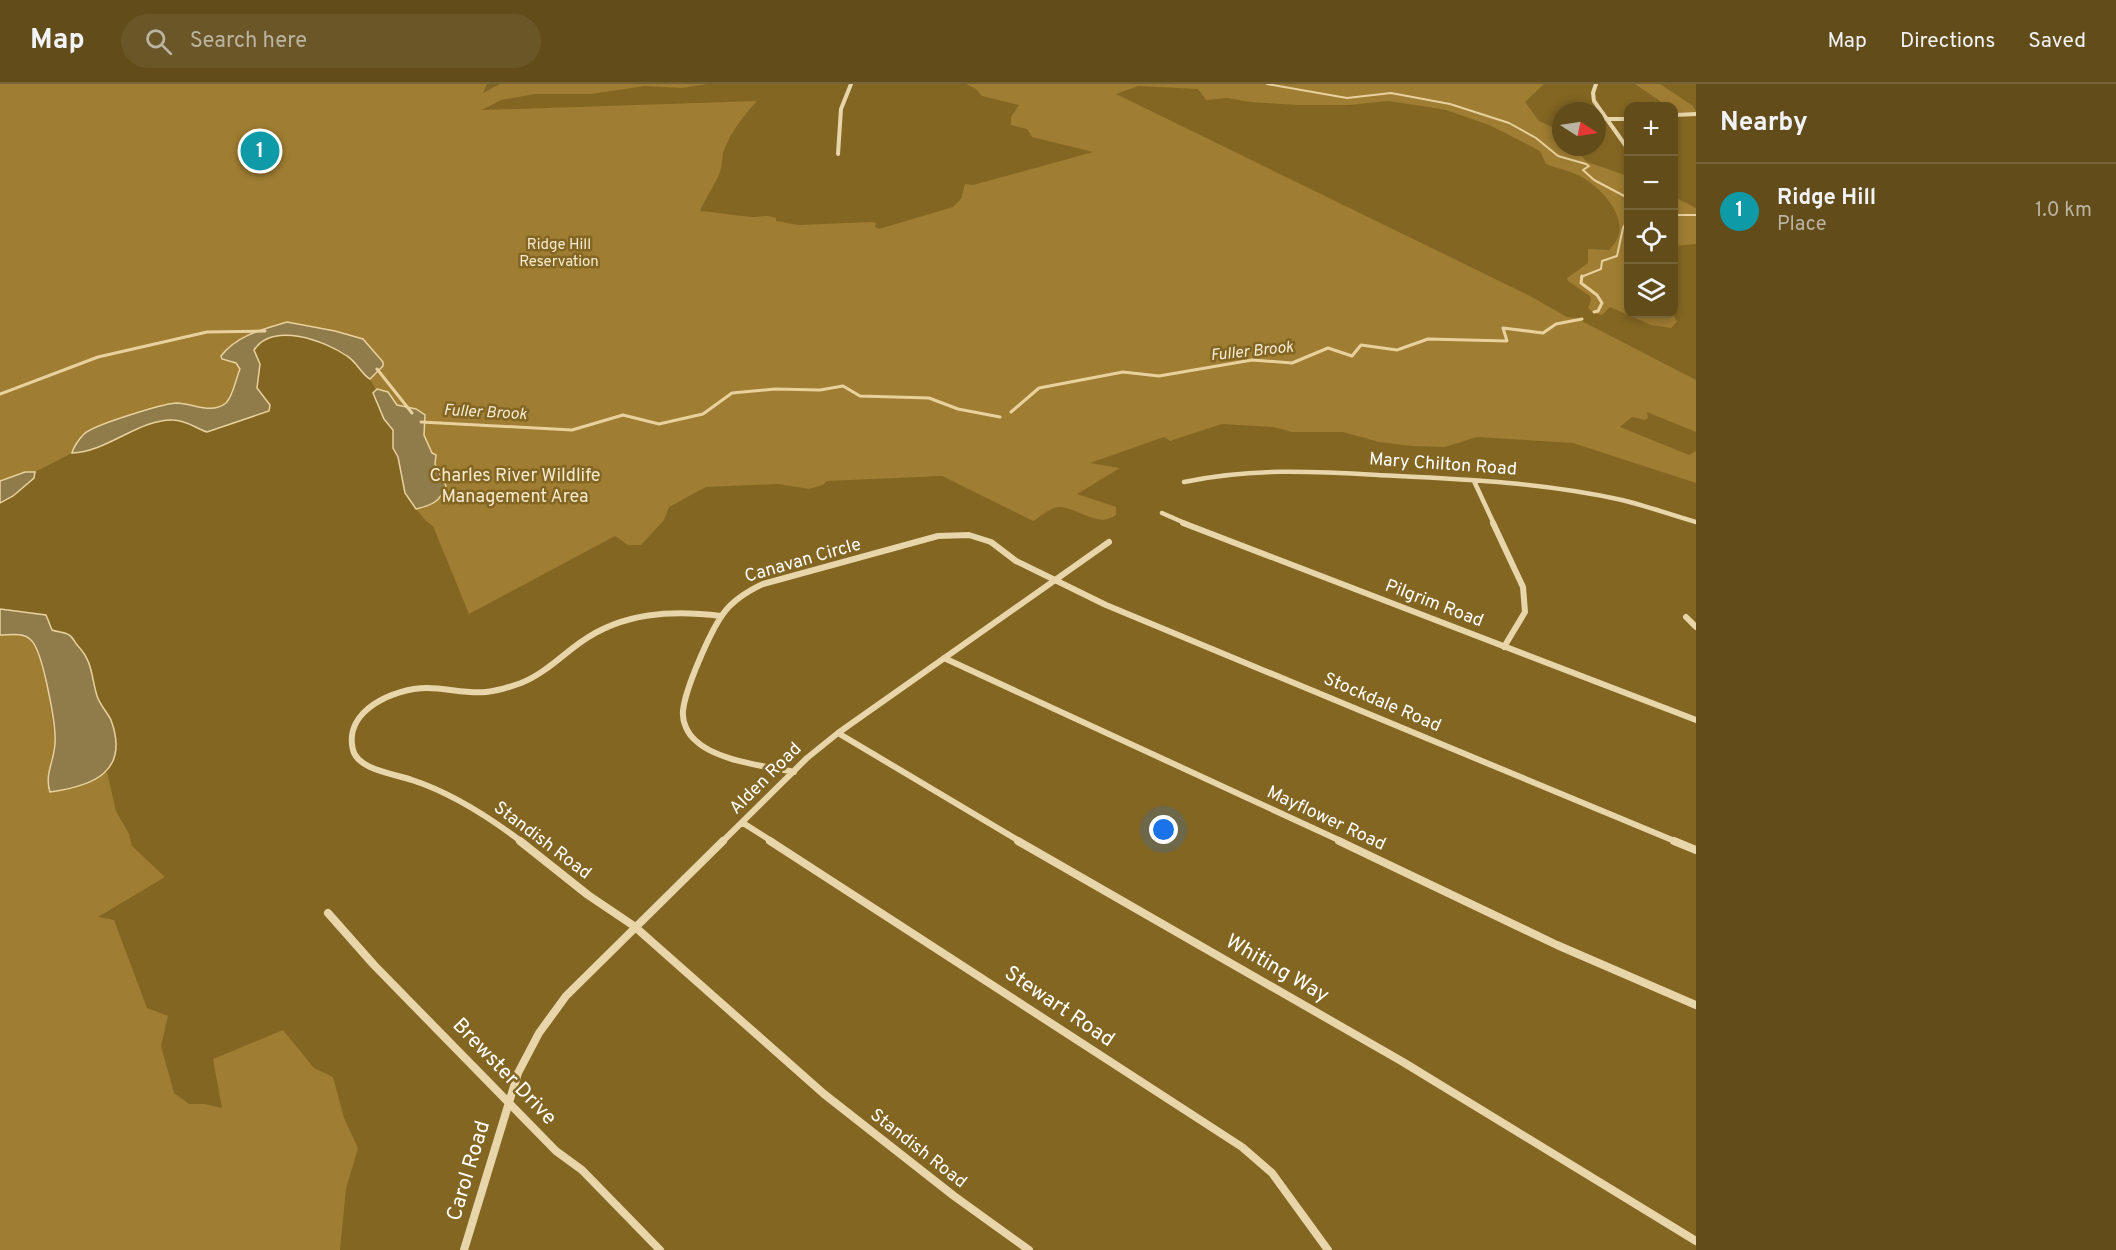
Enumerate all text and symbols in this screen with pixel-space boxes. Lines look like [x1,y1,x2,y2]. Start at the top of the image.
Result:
search box [121,14,541,68]
text: Map [30,23,85,59]
icon: search [142,25,175,58]
text: Search here [190,28,307,55]
text: Map [1827,28,1867,55]
text: Directions [1900,28,1995,55]
text: Saved [2028,28,2086,55]
north arrow [1552,102,1606,156]
map controls [1624,102,1678,318]
button: + [1624,102,1678,156]
text: Nearby [1720,107,1808,140]
pin: 1 [240,128,280,174]
button: − [1624,156,1678,210]
text: Ridge Hill [1777,185,1876,212]
text: 1 [1736,198,1744,224]
text: 1.0 km [2035,198,2092,224]
button: locate [1624,210,1678,264]
text: Place [1777,212,1827,238]
park label: Ridge Hill Reservation [519,236,599,272]
button: layers [1624,264,1678,318]
water label: Fuller Brook [1209,338,1295,366]
water label: Fuller Brook [443,401,528,425]
street label: Mary Chilton Road [1368,448,1518,482]
park label: Charles River Wildlife Management Area [430,465,600,509]
street label: Canavan Circle [742,533,864,589]
street label: Pilgrim Road [1382,575,1486,633]
street label: Stockdale Road [1320,668,1444,738]
street label: Alden Road [725,738,807,820]
street label: Mayflower Road [1263,781,1389,857]
street label: Standish Road [489,797,595,885]
your location [1149,815,1178,844]
street label: Whiting Way [1220,928,1334,1010]
street label: Stewart Road [999,960,1119,1054]
street label: Brewster Drive [446,1013,562,1131]
street label: Standish Road [865,1104,971,1194]
street label: Carol Road [441,1118,497,1224]

